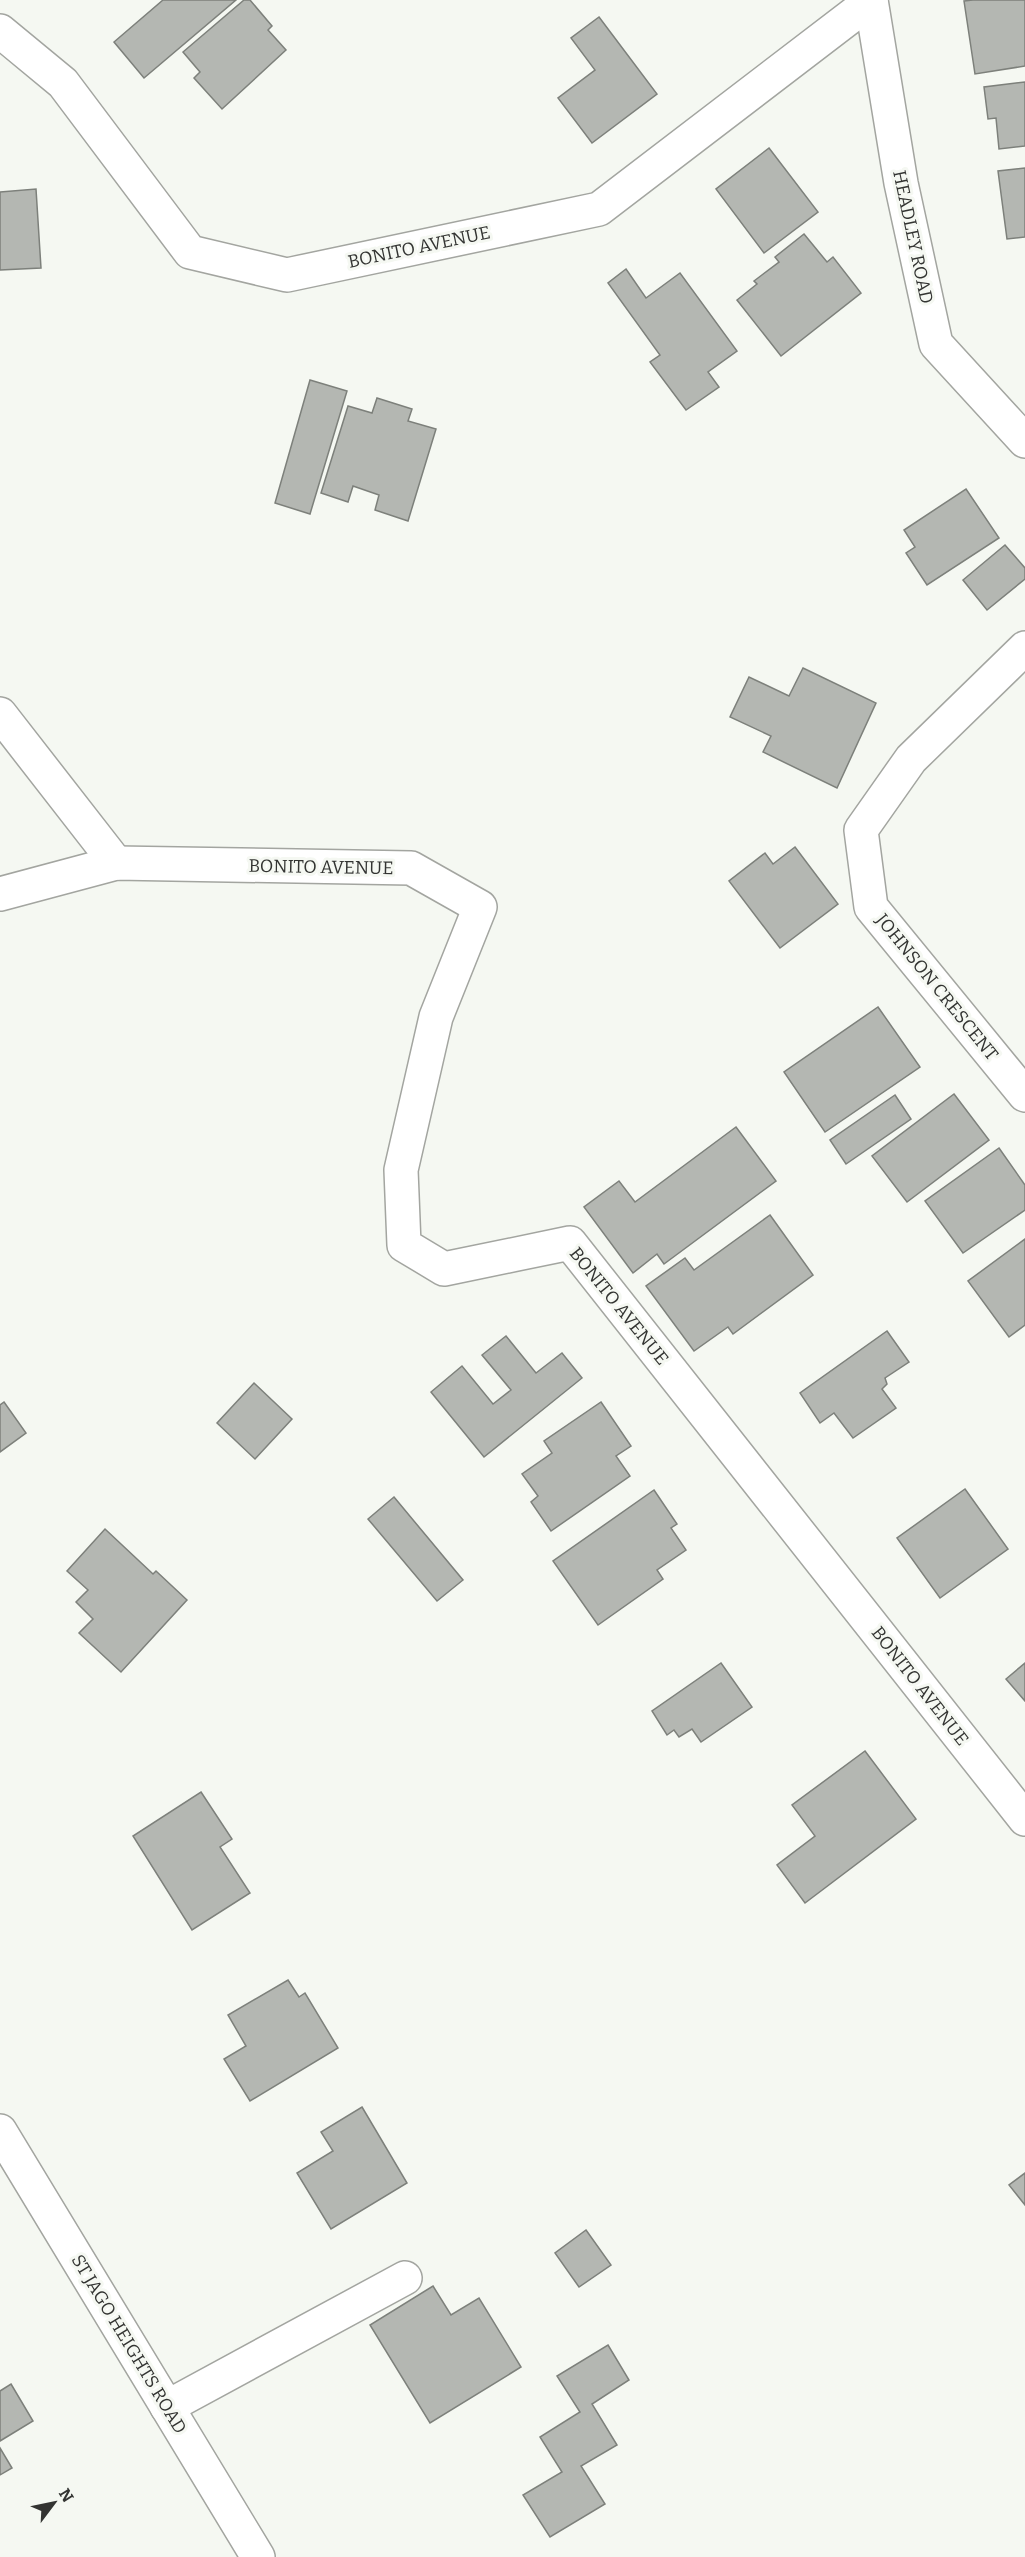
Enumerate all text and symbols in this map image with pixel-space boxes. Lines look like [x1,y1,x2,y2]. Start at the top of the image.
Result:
street label: HEADLEY ROAD [888,168,938,306]
street label: BONITO AVENUE [346,221,492,273]
street label: BONITO AVENUE [248,855,394,879]
street label: JOHNSON CRESCENT [870,908,1003,1065]
street label: BONITO AVENUE [565,1243,673,1369]
street label: BONITO AVENUE [867,1622,973,1750]
street label: ST JAGO HEIGHTS ROAD [67,2250,191,2438]
north arrow [24,2473,84,2533]
text: N [55,2485,78,2506]

